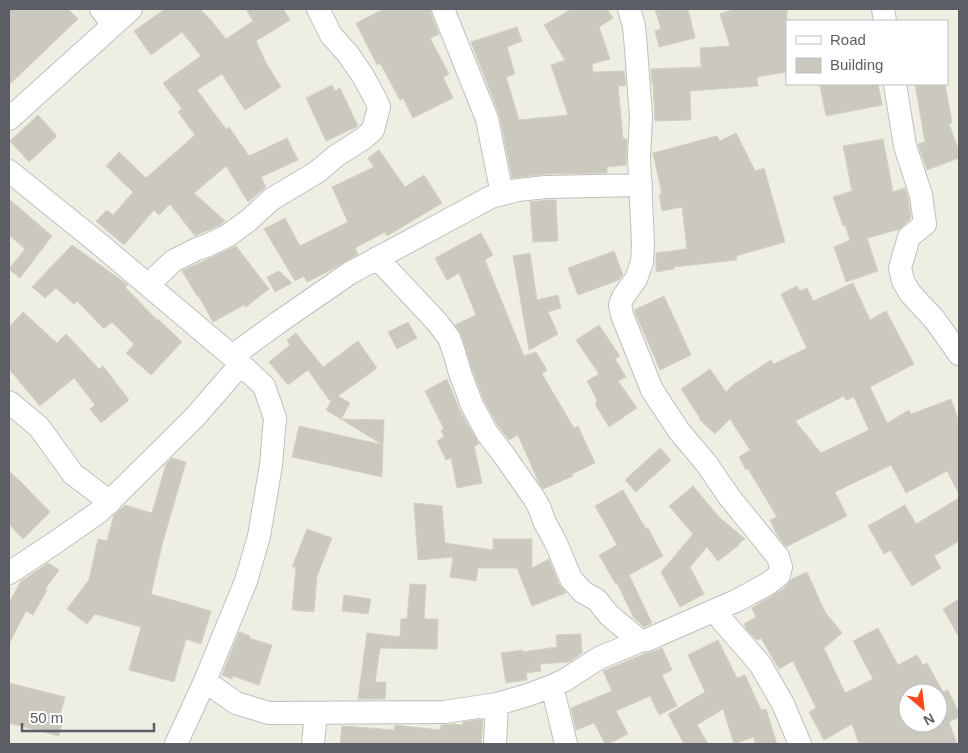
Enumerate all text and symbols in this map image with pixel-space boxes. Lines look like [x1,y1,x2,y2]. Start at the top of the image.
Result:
legend [786,20,948,85]
text: Road [830,31,866,48]
text: Building [830,56,883,73]
north arrow [898,683,948,733]
scale bar [22,700,155,732]
text: 50 m [30,709,63,726]
text: N [921,710,937,729]

